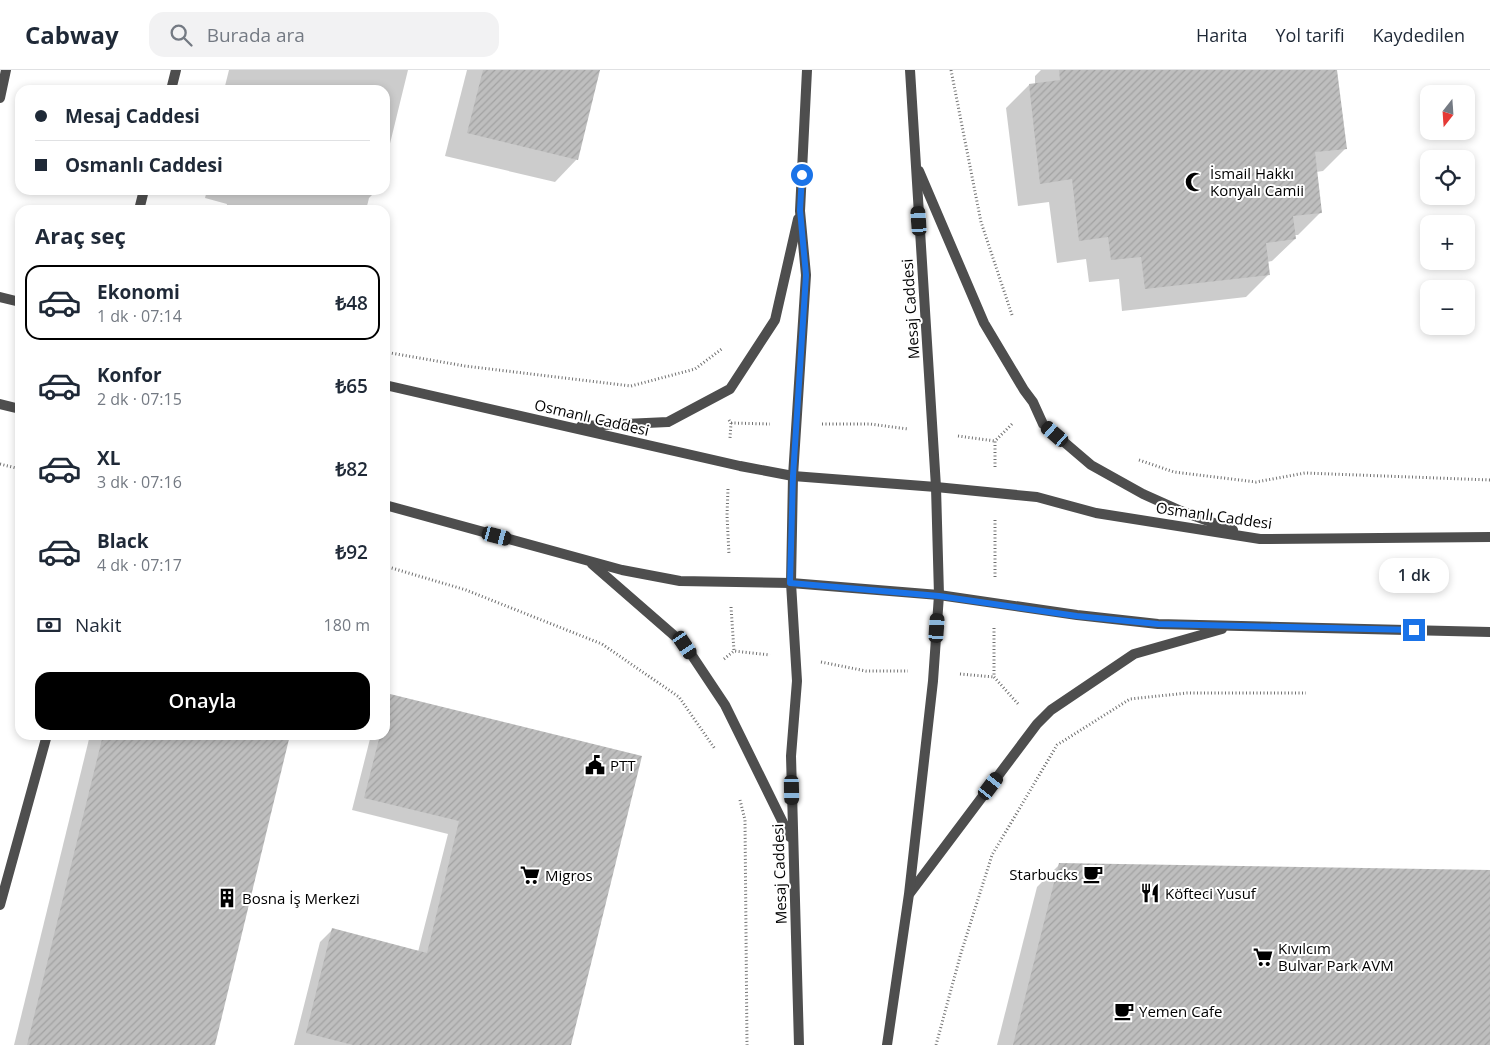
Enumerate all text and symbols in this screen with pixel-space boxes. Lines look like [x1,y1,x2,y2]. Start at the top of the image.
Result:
search box [149,12,499,57]
text: Cabway [25,18,119,51]
icon: search [167,21,195,49]
text: Burada ara [207,22,305,48]
text: Harita [1196,23,1248,47]
text: Yol tarifi [1276,23,1345,47]
text: Kaydedilen [1373,23,1465,47]
north arrow [1420,85,1475,140]
map controls [1420,85,1475,335]
text: Mesaj Caddesi [65,103,200,129]
button: locate [1420,150,1475,205]
text: Osmanlı Caddesi [65,152,223,178]
place label: İsmail Hakkı Konyalı Camii [1210,163,1304,200]
route start [791,164,813,186]
mosque icon: İsmail Hakkı Konyalı Camii [1184,171,1206,193]
car [910,206,927,236]
button: + [1420,215,1475,270]
text: Araç seç [35,220,126,250]
street label: Mesaj Caddesi [897,258,923,360]
text: Ekonomi [97,279,180,305]
icon: car [37,280,82,325]
button: − [1420,280,1475,335]
text: ₺48 [335,290,368,316]
text: 1 dk · 07:14 [97,305,182,327]
text: Konfor [97,362,162,388]
icon: car [37,363,82,408]
text: ₺65 [335,373,368,399]
text: 2 dk · 07:15 [97,388,182,410]
street label: Osmanlı Caddesi [533,394,651,440]
car [1038,418,1071,450]
text: XL [97,445,120,471]
icon: car [37,446,82,491]
text: ₺82 [335,456,368,482]
text: 3 dk · 07:16 [97,471,182,493]
street label: Osmanlı Caddesi [1155,497,1273,533]
car [480,525,513,547]
text: Black [97,528,149,554]
icon: car [37,529,82,574]
text: ₺92 [335,539,368,565]
text: 4 dk · 07:17 [97,554,182,576]
callout: 1 dk [1379,558,1449,592]
text: 1 dk [1398,564,1430,586]
icon: cash [35,611,63,639]
text: Nakit [75,612,121,638]
car [928,613,945,643]
text: 180 m [324,614,370,636]
route end [1403,619,1425,641]
car [670,628,699,662]
button: Onayla [35,672,370,730]
public building icon: PTT [584,754,606,776]
place label: PTT [610,755,636,775]
car [975,770,1006,802]
car [784,775,799,805]
street label: Mesaj Caddesi [767,823,791,925]
cafe icon: Starbucks [1082,863,1104,885]
supermarket icon: Migros [519,864,541,886]
place label: Starbucks [1009,864,1078,884]
place label: Migros [545,865,593,885]
restaurant icon: Köfteci Yusuf [1139,882,1161,904]
place label: Köfteci Yusuf [1165,883,1257,903]
building icon: Bosna İş Merkezi [216,887,238,909]
place label: Bosna İş Merkezi [242,888,360,908]
place label: Kıvılcım Bulvar Park AVM [1278,938,1394,975]
supermarket icon: Kıvılcım Bulvar Park AVM [1252,946,1274,968]
cafe icon: Yemen Cafe [1113,1000,1135,1022]
place label: Yemen Cafe [1139,1001,1222,1021]

